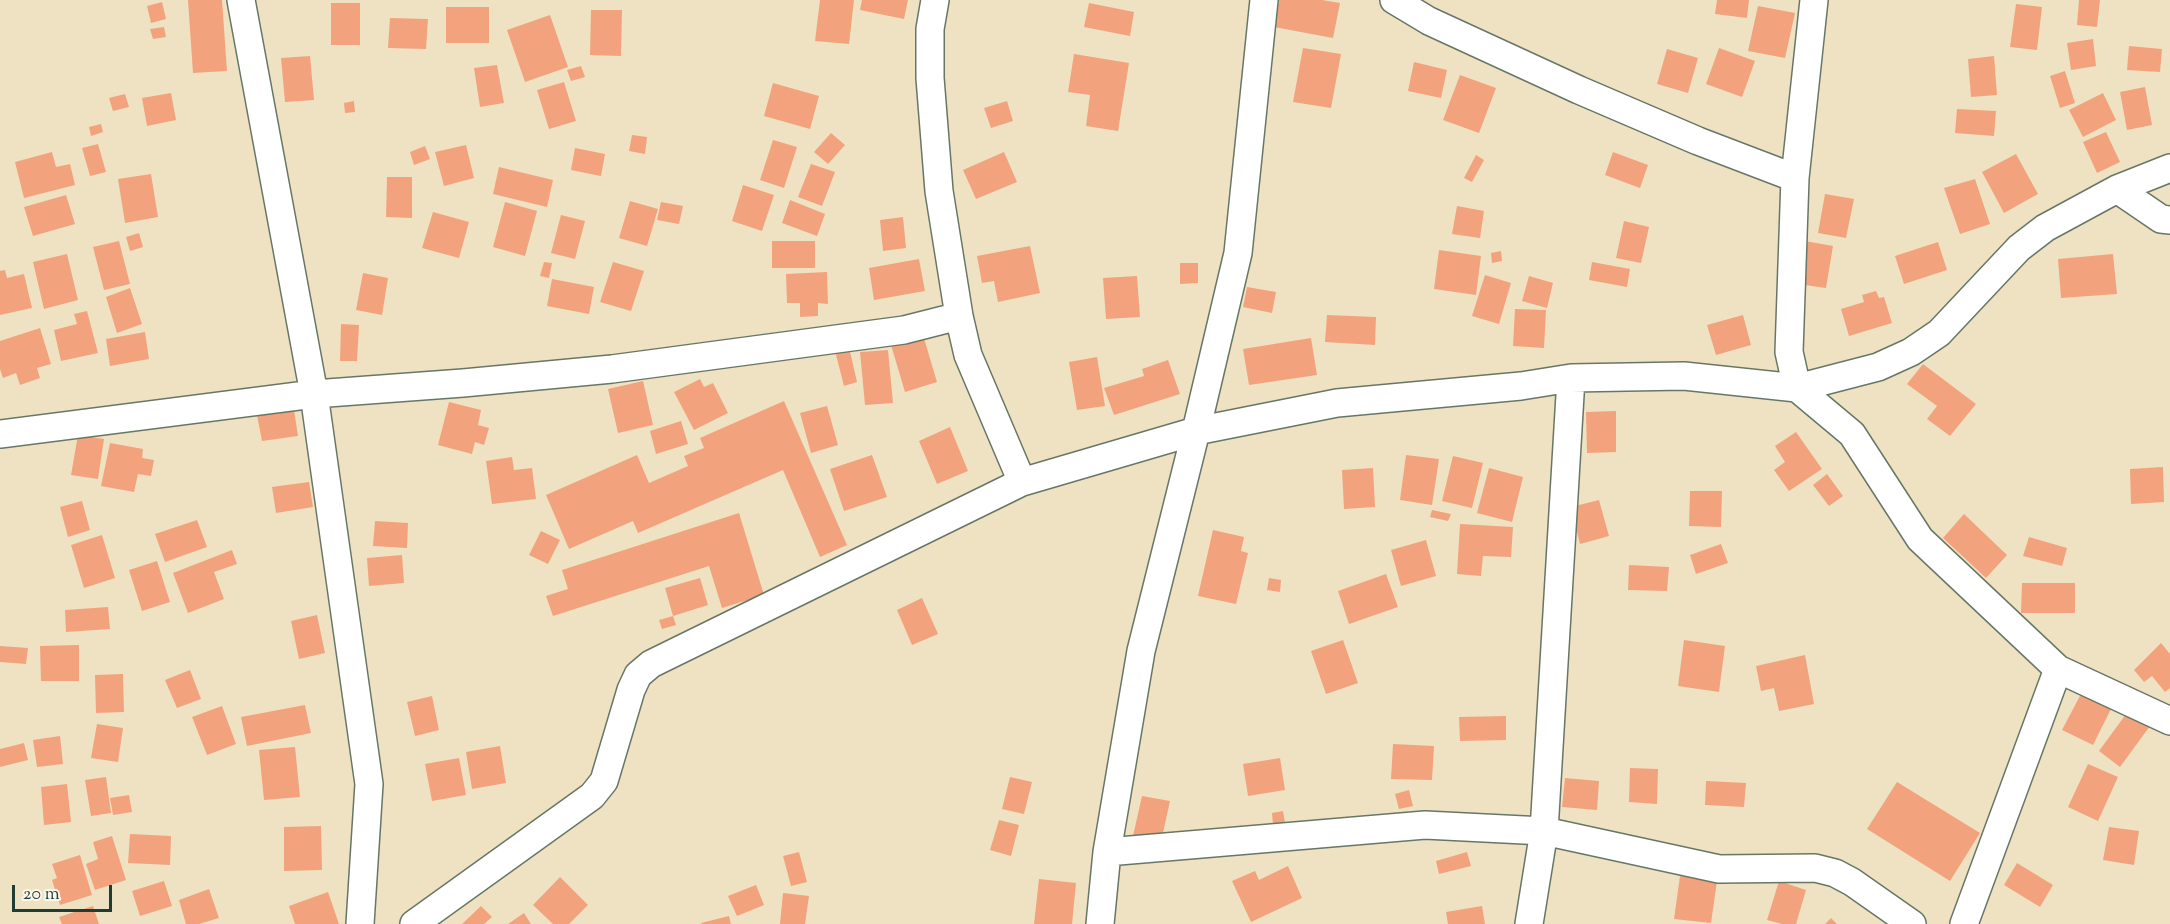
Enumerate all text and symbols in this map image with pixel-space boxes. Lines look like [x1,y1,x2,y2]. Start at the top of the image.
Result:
scale bar [15,873,116,911]
text: 20 m [23,882,60,908]

